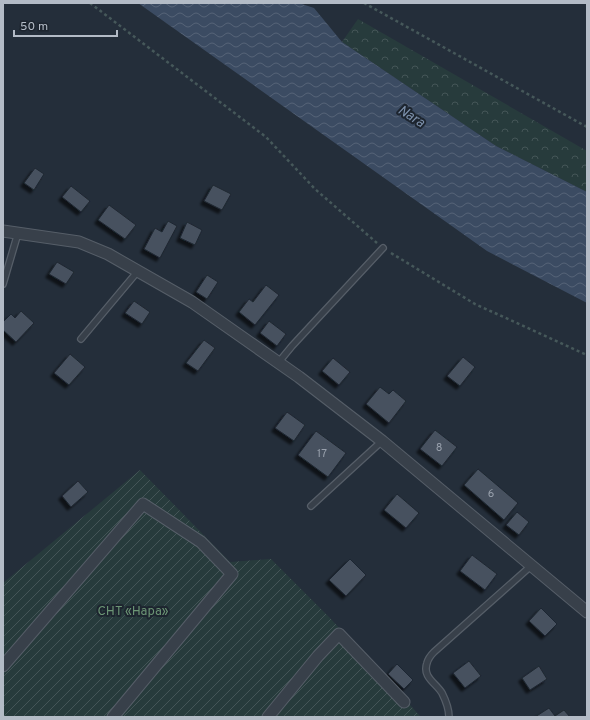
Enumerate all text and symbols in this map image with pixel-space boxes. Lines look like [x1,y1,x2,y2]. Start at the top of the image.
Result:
scale bar [14,12,117,38]
text: 50 m [20,19,48,35]
water label: Nara [394,102,428,132]
house number: 8 [436,441,442,455]
house number: 17 [317,447,327,461]
house number: 6 [488,487,494,501]
park label: СНТ «Нара» [98,604,169,620]

